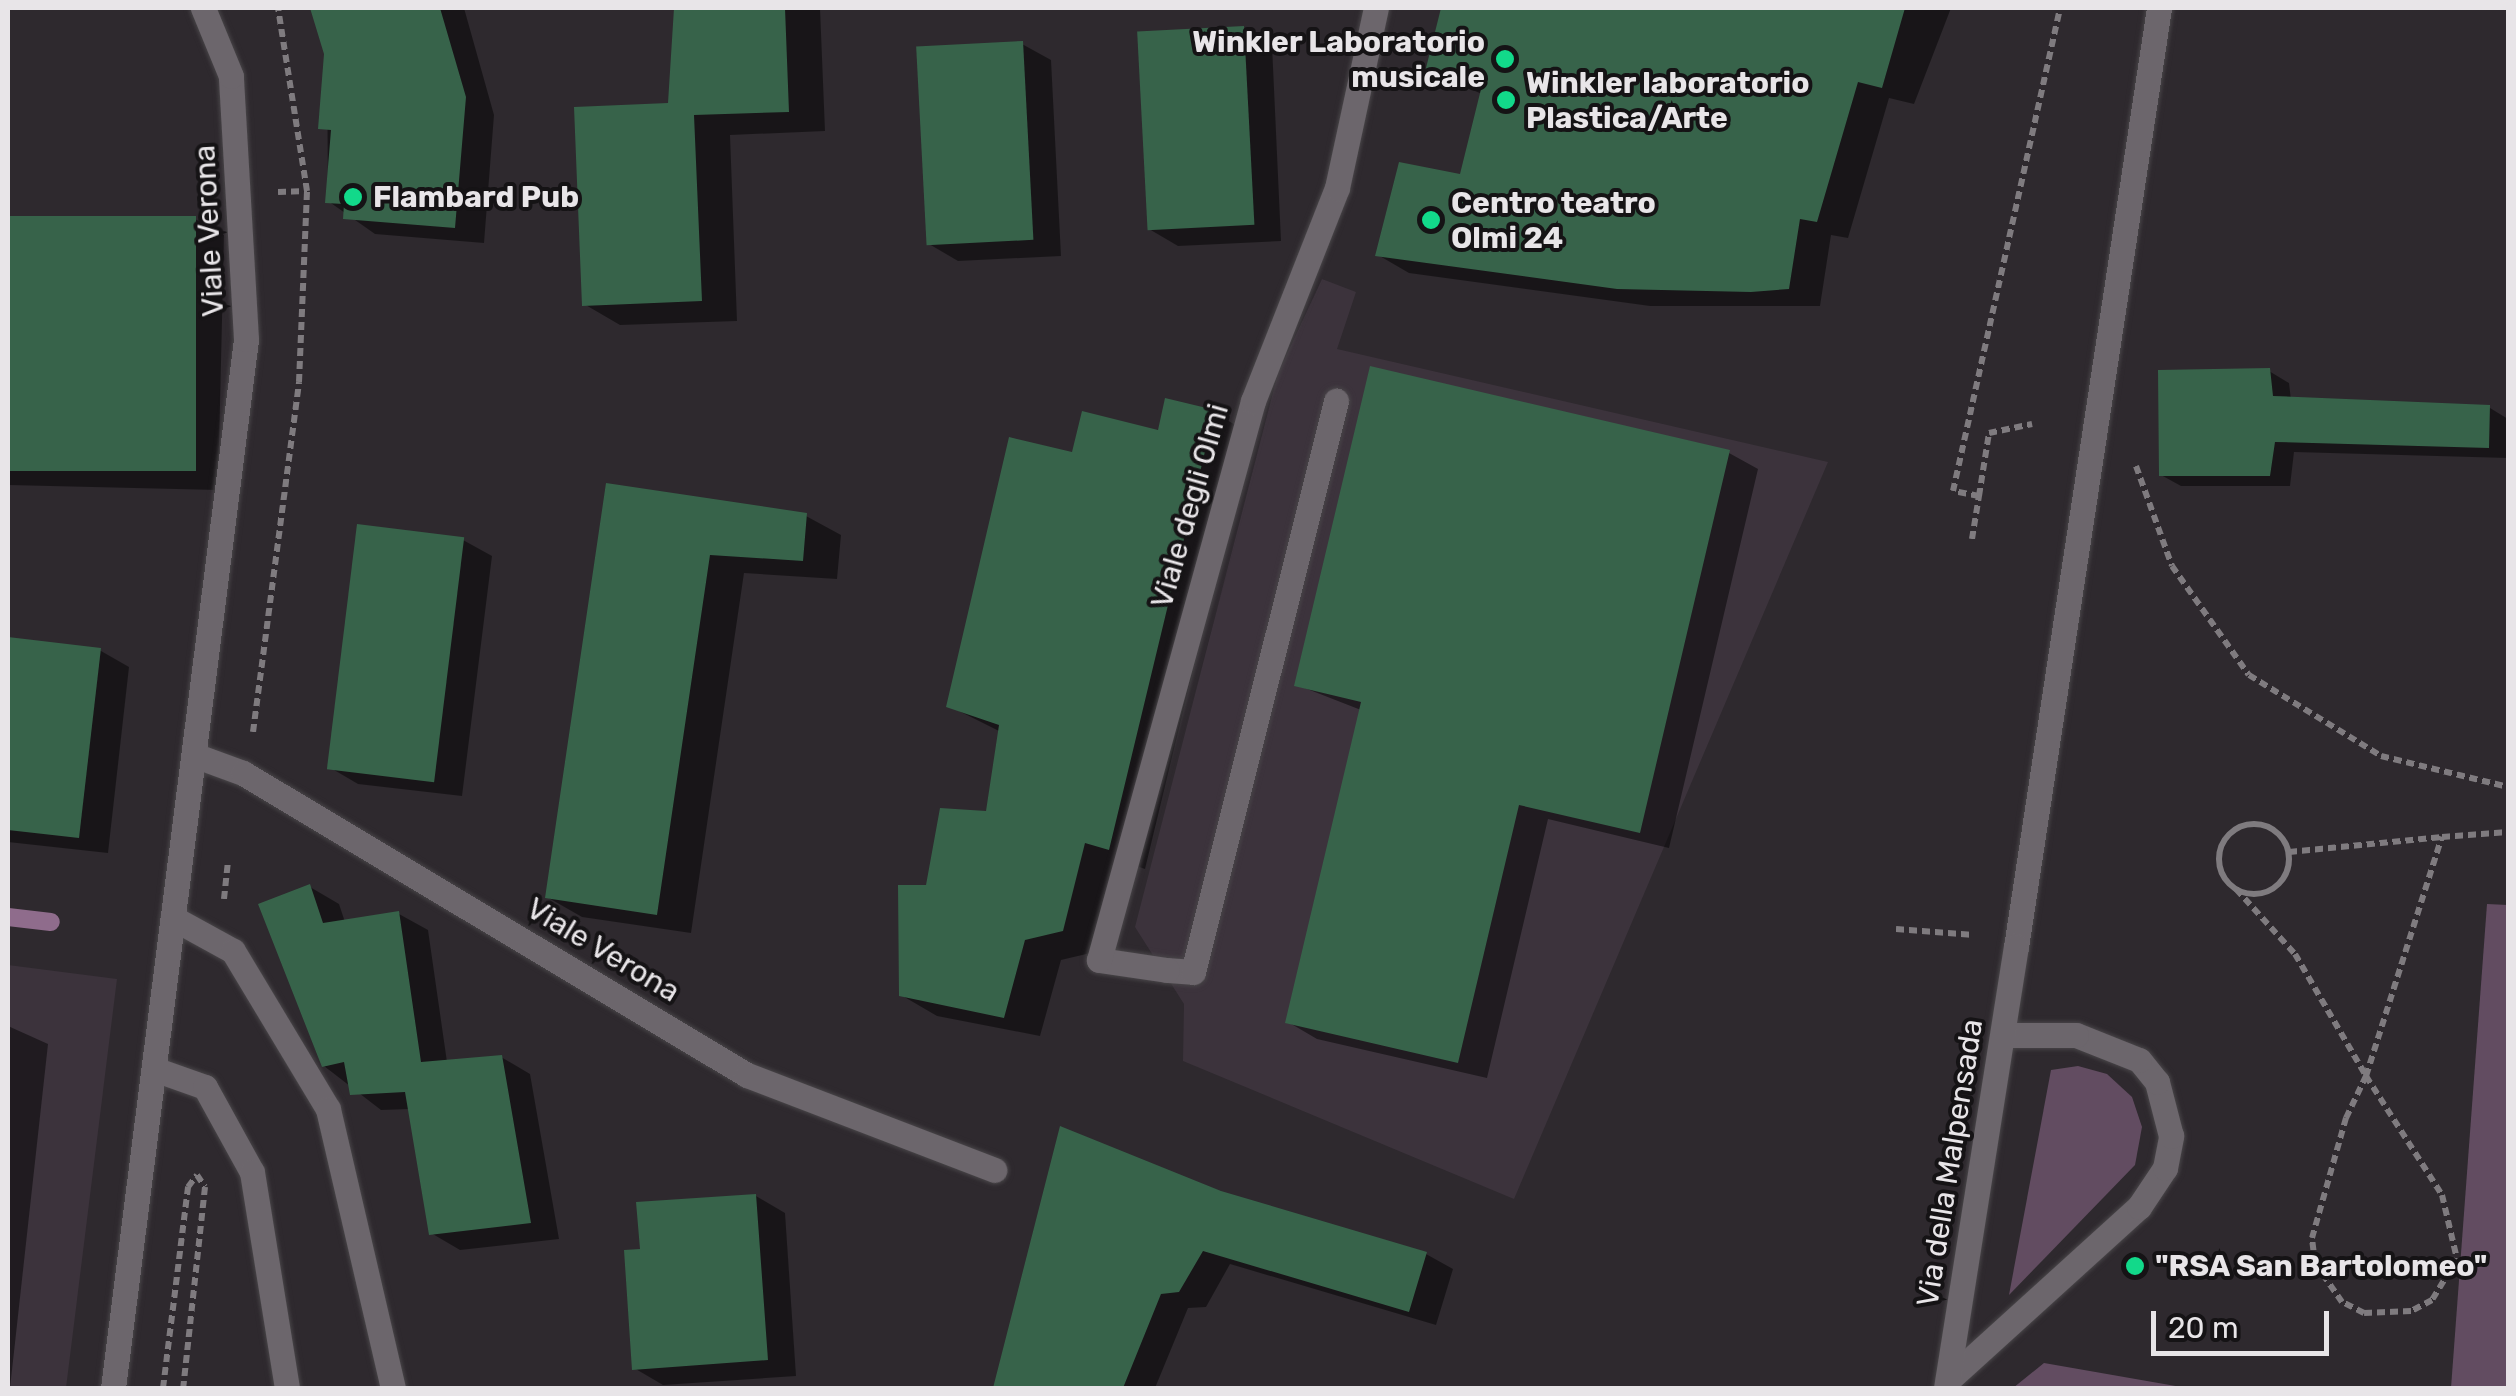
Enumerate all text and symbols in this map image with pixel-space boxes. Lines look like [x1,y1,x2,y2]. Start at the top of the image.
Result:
place label: Winkler Laboratorio musicale [1192,24,1485,94]
marker: Winkler Laboratorio musicale [1494,48,1516,70]
place label: Winkler laboratorio Plastica/Arte [1526,65,1810,136]
marker: Winkler laboratorio Plastica/Arte [1495,89,1517,111]
street label: Viale Verona [187,144,231,318]
place label: Flambard Pub [373,179,579,215]
place label: Centro teatro Olmi 24 [1451,185,1656,256]
marker: Flambard Pub [342,186,364,208]
marker: Centro teatro Olmi 24 [1420,209,1442,231]
street label: Viale degli Olmi [1144,400,1236,612]
street label: Viale Verona [520,890,686,1010]
street label: Via della Malpensada [1909,1017,1991,1309]
place label: "RSA San Bartolomeo" [2155,1248,2488,1284]
marker: "RSA San Bartolomeo" [2124,1255,2146,1277]
scale bar [2156,1291,2334,1353]
text: 20 m [2168,1310,2239,1346]

